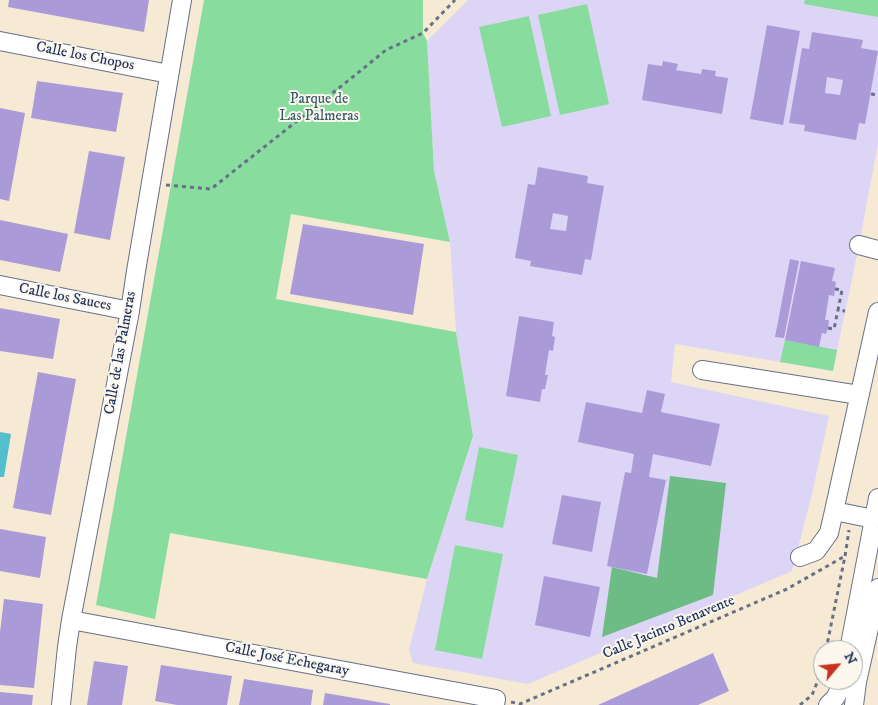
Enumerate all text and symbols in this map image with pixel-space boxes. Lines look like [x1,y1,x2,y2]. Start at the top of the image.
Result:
street label: Calle los Chopos [34,39,136,75]
park label: Parque de Las Palmeras [279,91,359,126]
street label: Calle los Sauces [17,280,113,316]
street label: Calle de las Palmeras [101,290,141,416]
street label: Calle Jacinto Benavente [600,592,738,664]
street label: Calle José Echegaray [223,639,351,681]
north arrow [813,640,863,690]
text: N [840,649,861,668]

